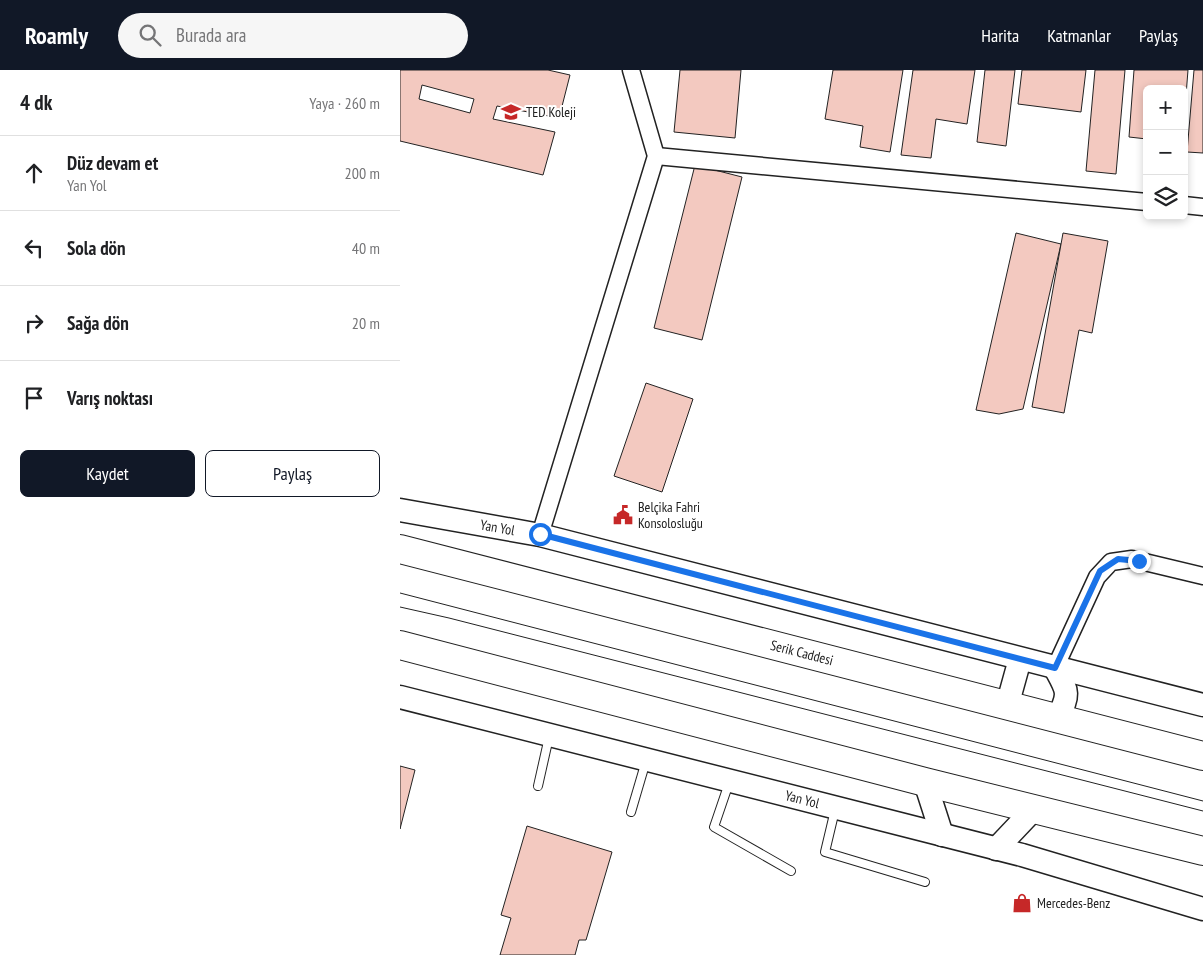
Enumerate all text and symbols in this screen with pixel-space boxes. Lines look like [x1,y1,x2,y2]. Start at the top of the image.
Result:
search box [118,13,468,58]
text: Roamly [25,20,88,51]
icon: search [136,21,164,49]
text: Burada ara [176,23,246,47]
text: Harita [981,24,1019,47]
text: Katmanlar [1047,24,1111,47]
text: Paylaş [1139,24,1178,47]
map controls [1143,85,1188,220]
button: + [1143,85,1188,130]
text: 4 dk [20,89,52,116]
text: Yaya · 260 m [309,93,380,113]
school or university icon: TED Koleji [500,101,522,123]
place label: TED Koleji [526,103,576,121]
button: − [1143,130,1188,175]
text: Düz devam et [67,151,158,175]
icon: ahead [20,159,48,187]
text: 200 m [345,163,380,183]
text: Yan Yol [67,175,107,195]
button: layers [1143,175,1188,220]
icon: left [20,234,48,262]
text: Sola dön [67,236,126,260]
text: 40 m [352,238,380,258]
icon: right [20,309,48,337]
text: Sağa dön [67,311,129,335]
text: 20 m [352,313,380,333]
icon: arrive [20,384,48,412]
text: Varış noktası [67,386,153,410]
button: Kaydet [20,450,195,497]
button: Paylaş [205,450,380,497]
place label: Belçika Fahri Konsolosluğu [638,498,703,532]
public building icon: Belçika Fahri Konsolosluğu [612,504,634,526]
street label: Yan Yol [479,515,517,539]
route start [529,523,552,546]
route end [1128,550,1151,573]
street label: Serik Caddesi [768,636,835,669]
street label: Yan Yol [783,786,822,812]
shop icon: Mercedes-Benz [1011,892,1033,914]
place label: Mercedes-Benz [1037,894,1110,912]

